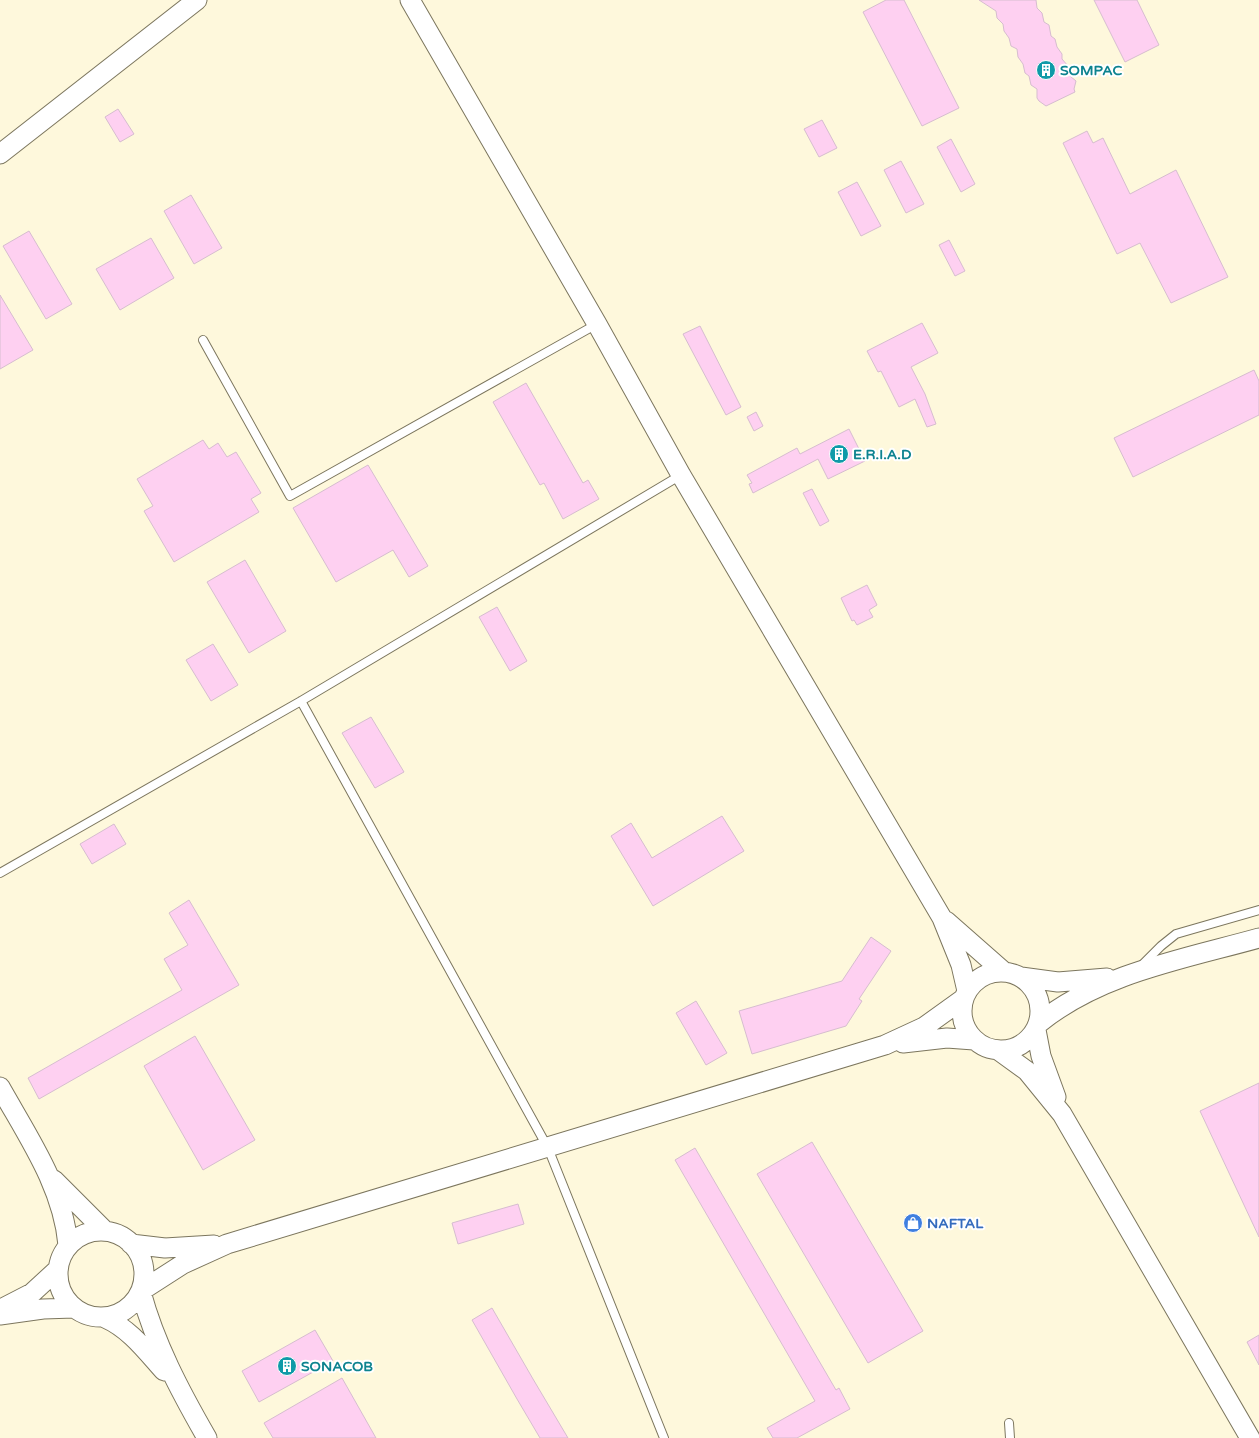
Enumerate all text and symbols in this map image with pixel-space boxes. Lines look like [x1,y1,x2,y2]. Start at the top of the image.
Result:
building icon: SOMPAC [1035,59,1057,81]
place label: SOMPAC [1060,62,1123,79]
building icon: E.R.I.A.D [828,443,850,465]
place label: E.R.I.A.D [853,446,912,463]
shop icon: NAFTAL [902,1212,924,1234]
place label: NAFTAL [927,1215,984,1232]
building icon: SONACOB [276,1355,298,1377]
place label: SONACOB [301,1358,373,1375]

